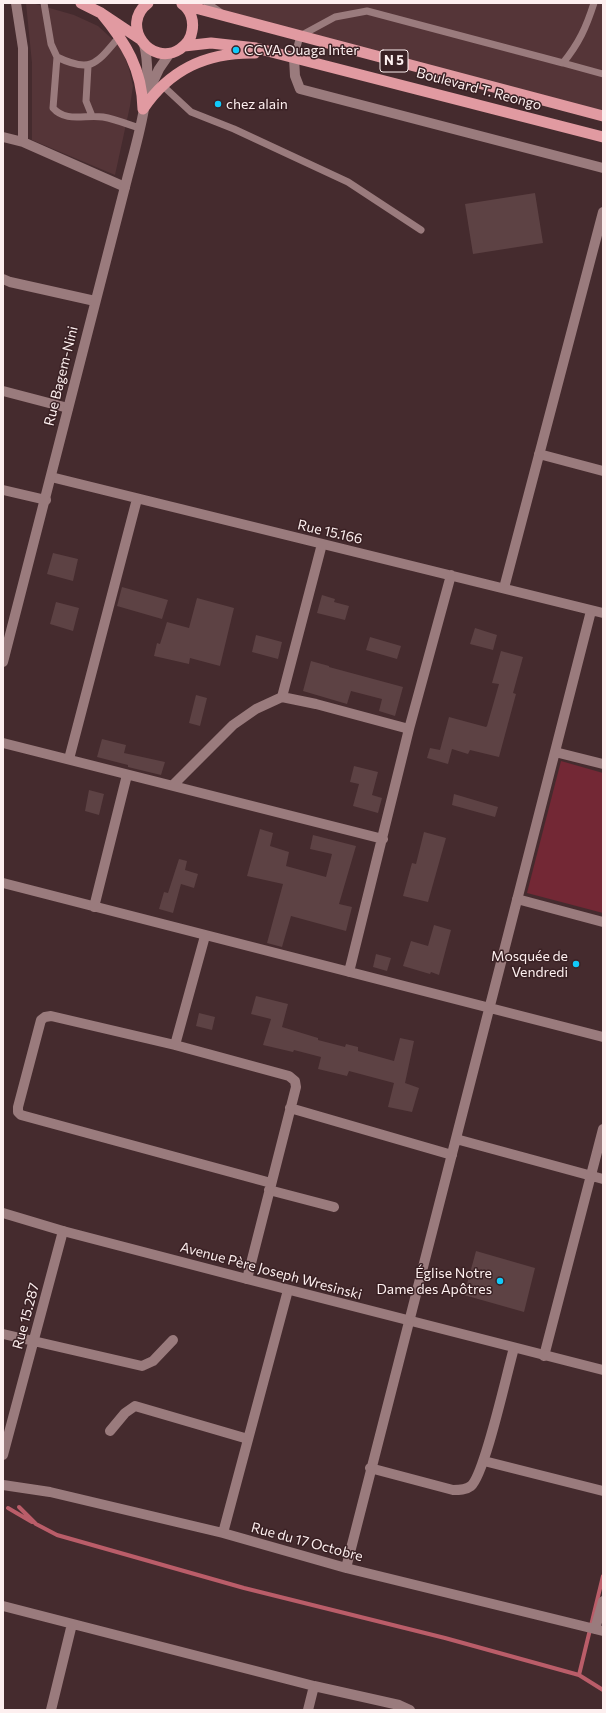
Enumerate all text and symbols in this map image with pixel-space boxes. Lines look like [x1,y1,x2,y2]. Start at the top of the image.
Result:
place label: CCVA Ouaga Inter [244,42,359,58]
marker: CCVA Ouaga Inter [231,45,241,55]
road number: N 5 [380,50,408,72]
street label: Boulevard T. Reongo [415,64,543,114]
place label: chez alain [226,96,288,112]
marker: chez alain [213,99,223,109]
street label: Rue Bagem-Nini [40,324,82,428]
street label: Rue 15.166 [296,516,364,548]
place label: Mosquée de Vendredi [491,948,568,980]
marker: Mosquée de Vendredi [571,959,581,969]
street label: Avenue Père Joseph Wresinski [178,1239,364,1303]
place label: Église Notre Dame des Apôtres [377,1265,492,1298]
marker: Église Notre Dame des Apôtres [495,1276,505,1286]
street label: Rue 15.287 [9,1281,43,1351]
street label: Rue du 17 Octobre [249,1519,365,1565]

